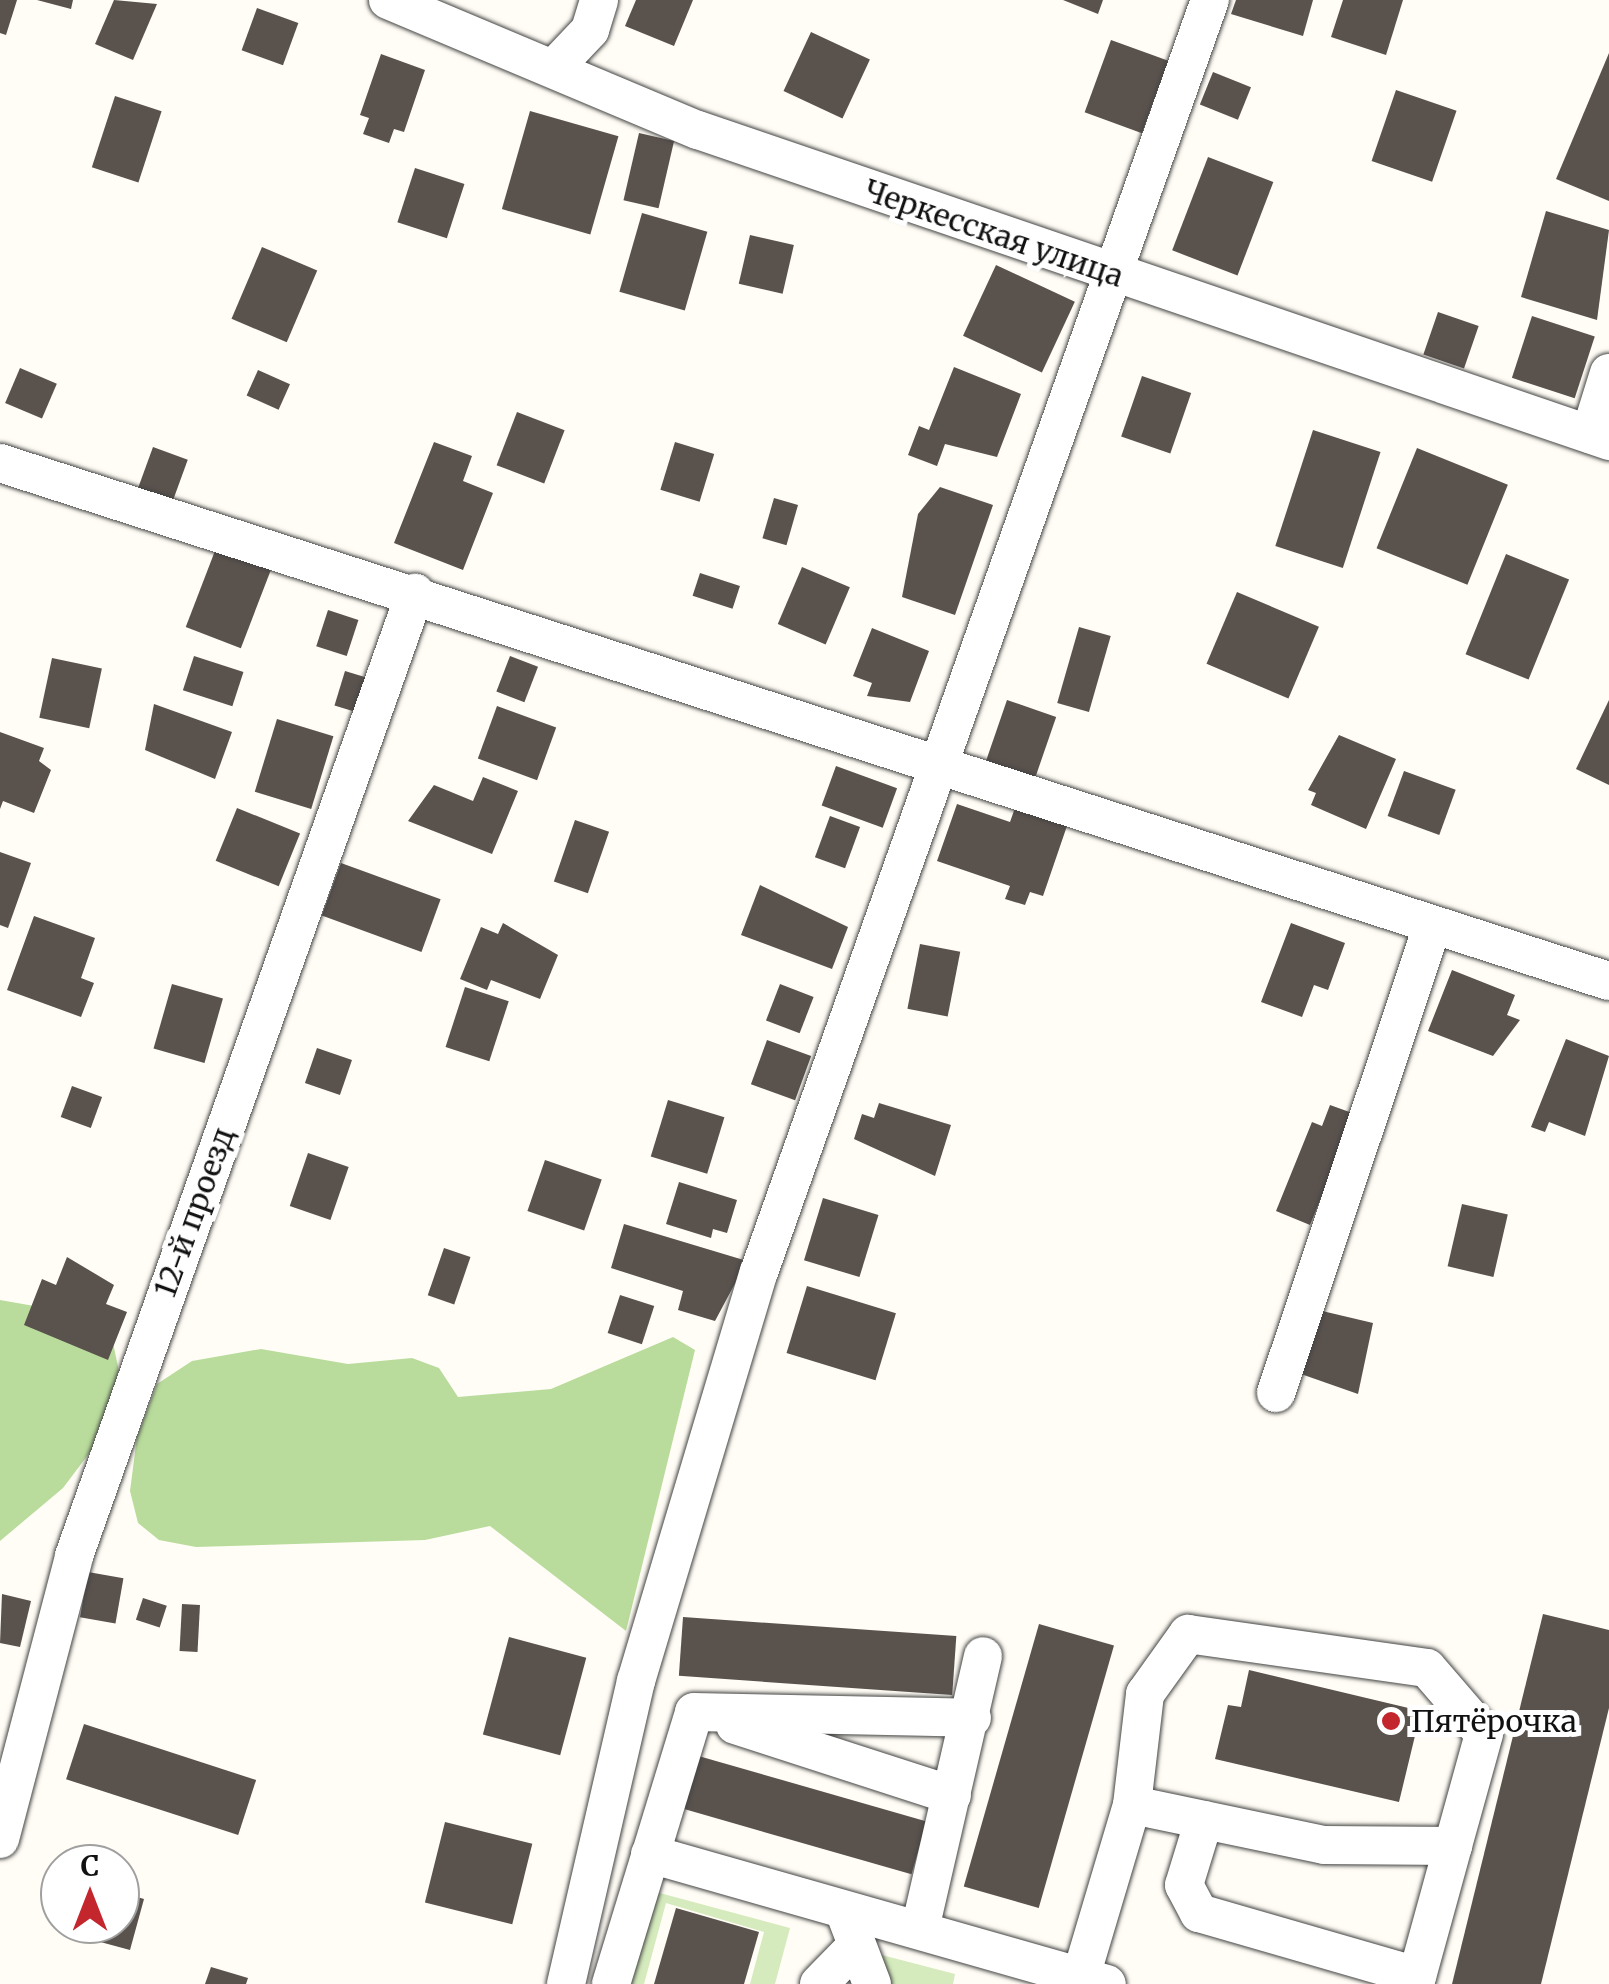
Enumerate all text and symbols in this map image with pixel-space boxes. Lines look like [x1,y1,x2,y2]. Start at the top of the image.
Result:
street label: Черкесская улица [860,172,1128,294]
street label: 12-й проезд [147,1122,241,1302]
place label: Пятёрочка [1411,1703,1577,1739]
marker: Пятёрочка [1380,1710,1402,1732]
north arrow [40,1844,140,1944]
text: С [81,1848,99,1884]

